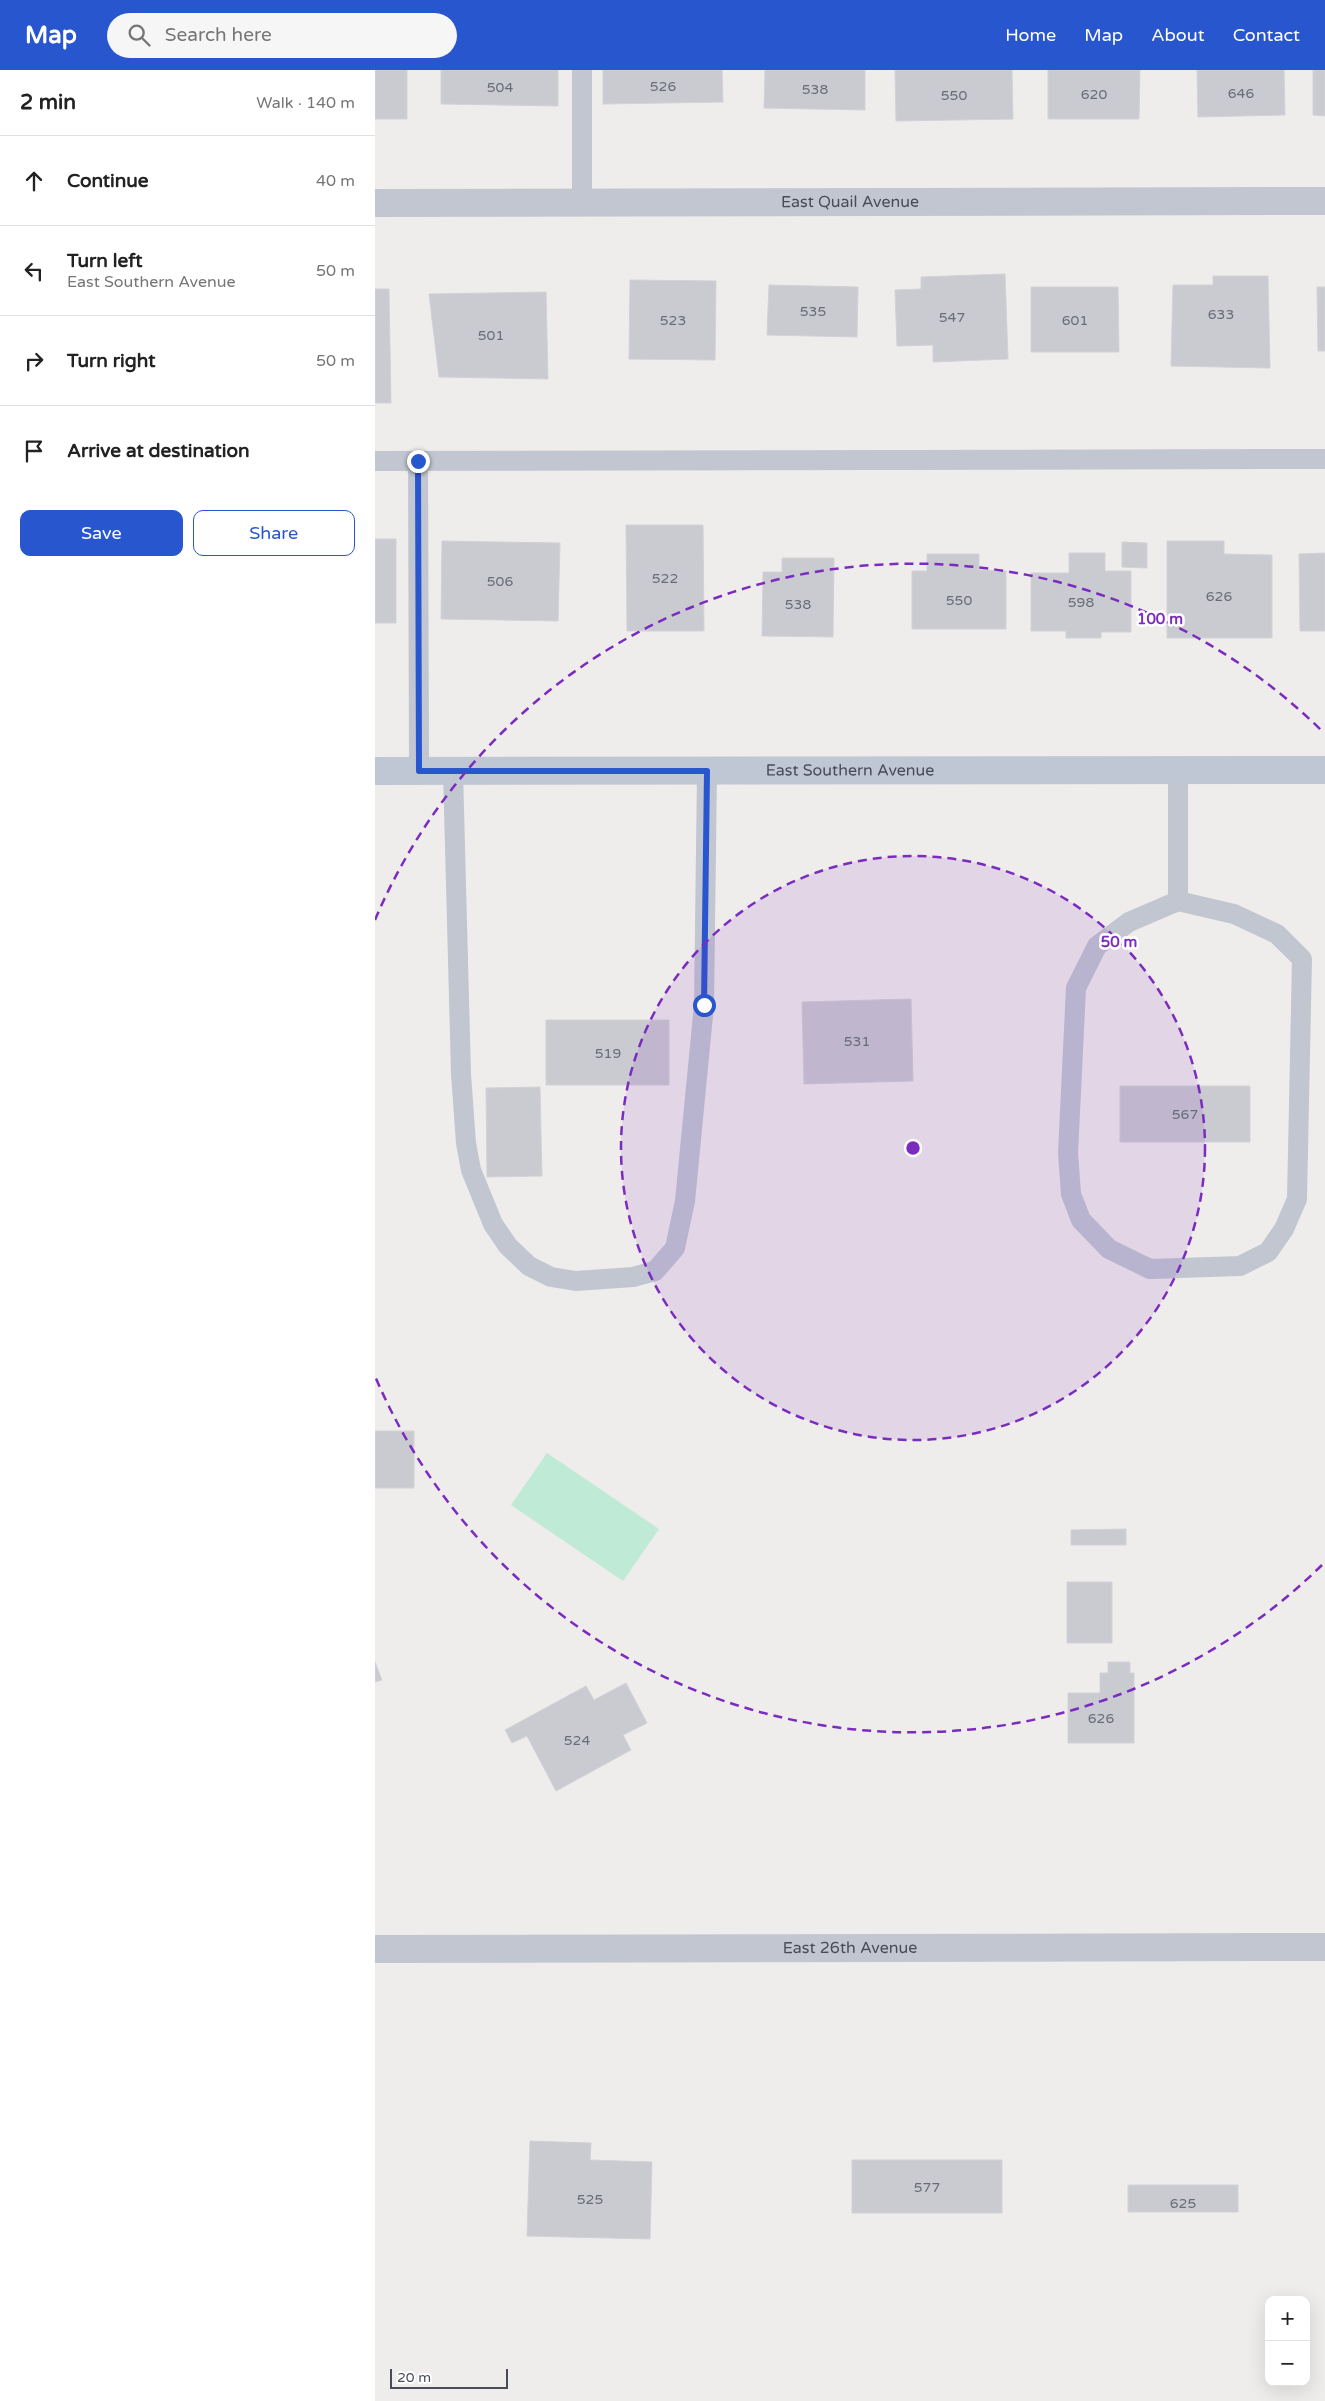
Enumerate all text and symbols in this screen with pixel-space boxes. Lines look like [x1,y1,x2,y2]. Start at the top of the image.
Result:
search box [107,13,457,58]
text: Map [25,21,77,50]
icon: search [125,21,153,49]
text: Search here [165,24,272,46]
text: Home [1005,24,1056,46]
text: Map [1084,24,1123,46]
text: About [1151,24,1205,46]
text: Contact [1233,24,1300,46]
house number: 526 [650,78,676,95]
house number: 504 [487,79,513,96]
house number: 538 [802,81,828,98]
house number: 646 [1228,85,1254,102]
house number: 620 [1081,86,1107,103]
house number: 550 [941,87,967,104]
text: 2 min [20,90,76,115]
text: Walk · 140 m [256,93,355,113]
icon: ahead [20,167,48,195]
text: Continue [67,170,149,192]
text: 40 m [316,171,355,191]
street label: East Quail Avenue [781,192,919,212]
text: Turn left [67,250,143,272]
icon: left [20,257,48,285]
text: 50 m [316,261,355,281]
text: East Southern Avenue [67,272,236,292]
house number: 535 [800,303,826,320]
house number: 633 [1208,306,1234,323]
house number: 547 [939,309,965,326]
house number: 523 [660,312,686,329]
house number: 601 [1062,312,1088,329]
house number: 501 [478,327,504,344]
icon: right [20,347,48,375]
text: Turn right [67,350,155,372]
text: 50 m [316,351,355,371]
icon: arrive [20,437,48,465]
text: Arrive at destination [67,440,250,462]
route end [407,450,430,473]
button: Save [20,510,183,556]
button: Share [193,510,355,556]
house number: 522 [652,570,678,587]
house number: 506 [487,573,513,590]
house number: 626 [1206,588,1232,605]
house number: 550 [946,592,972,609]
house number: 598 [1068,594,1094,611]
house number: 538 [785,596,811,613]
text: 100 m [1137,610,1183,628]
street label: East Southern Avenue [766,760,934,781]
text: 50 m [1101,933,1137,951]
route start [693,994,716,1017]
house number: 531 [844,1033,870,1050]
house number: 519 [595,1045,621,1062]
house number: 567 [1172,1106,1198,1123]
centre of rings [904,1139,922,1157]
house number: 626 [1088,1710,1114,1727]
house number: 524 [564,1732,590,1749]
street label: East 26th Avenue [783,1938,917,1958]
house number: 577 [914,2179,940,2196]
house number: 525 [577,2191,603,2208]
house number: 625 [1170,2195,1196,2212]
map controls [1265,2296,1310,2386]
button: + [1265,2296,1310,2341]
button: − [1265,2341,1310,2386]
scale bar [390,2366,507,2389]
text: 20 m [397,2369,431,2386]

